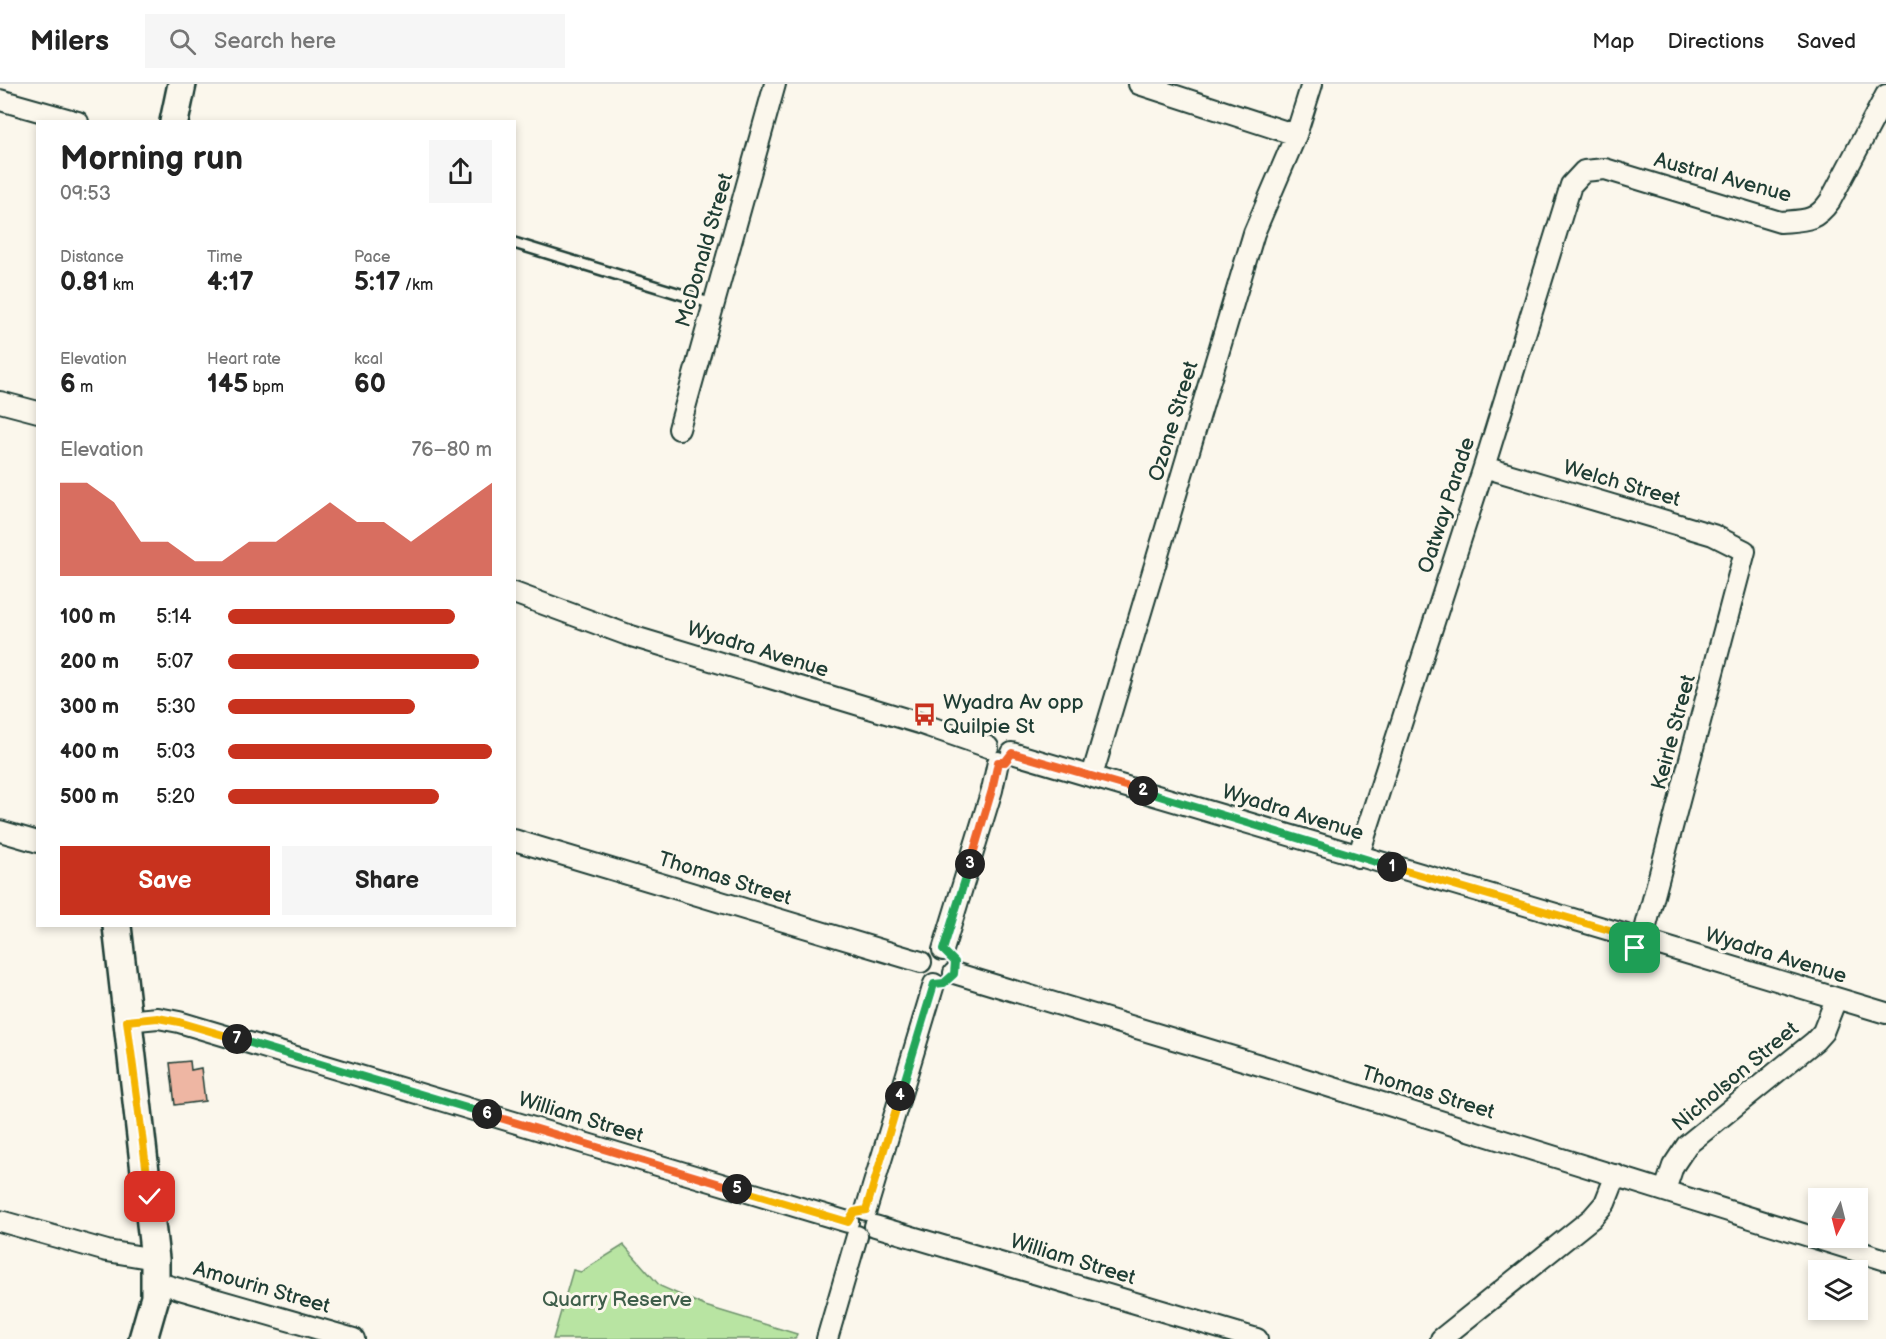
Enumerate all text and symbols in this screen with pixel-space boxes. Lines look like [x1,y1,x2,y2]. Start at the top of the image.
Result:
search box [145,14,565,68]
text: Milers [30,25,109,58]
icon: search [166,25,199,58]
text: Search here [214,28,336,55]
text: Map [1592,29,1635,54]
text: Directions [1668,29,1764,54]
text: Saved [1797,29,1856,54]
text: Morning run [60,139,243,179]
button: share [429,140,492,203]
street label: Austral Avenue [1652,147,1794,208]
street label: McDonald Street [670,170,739,330]
text: 09:53 [60,182,111,206]
text: Distance [60,248,124,267]
text: Time [207,248,242,267]
text: Pace [354,248,390,267]
text: 0.81 [60,267,109,298]
text: 4:17 [207,267,254,298]
text: 5:17 [354,267,401,298]
text: km [109,276,134,295]
text: /km [401,276,433,295]
text: Elevation [60,350,127,369]
text: Heart rate [207,350,281,369]
text: kcal [354,350,383,369]
street label: Ozone Street [1143,357,1204,484]
text: 6 [60,369,76,400]
text: 145 [207,369,248,400]
text: 60 [354,369,386,400]
text: m [76,378,93,397]
text: bpm [248,378,284,397]
street label: Oatway Parade [1413,434,1480,576]
text: Elevation [60,438,143,462]
text: 76–80 m [411,438,492,462]
street label: Welch Street [1560,455,1684,512]
text: 100 m [60,605,116,629]
text: 5:14 [156,605,191,629]
street label: Wyadra Avenue [684,616,832,683]
text: 200 m [60,650,119,674]
text: 5:07 [156,650,193,674]
street label: Keirle Street [1646,671,1701,792]
place label: Wyadra Av opp Quilpie St [943,690,1084,739]
text: 300 m [60,695,119,719]
text: 5:30 [156,695,196,719]
bus stop icon: Wyadra Av opp Quilpie St [912,701,938,727]
text: 400 m [60,740,119,764]
text: 5:03 [156,740,196,764]
pin: 2 [1128,776,1158,806]
street label: Wyadra Avenue [1219,779,1367,846]
text: 2 [1138,781,1148,800]
text: 500 m [60,785,119,809]
text: 5:20 [156,785,195,809]
button: Save [60,846,270,915]
button: Share [282,846,492,915]
street label: Thomas Street [655,846,795,911]
pin: 3 [955,849,985,879]
pin: 1 [1377,852,1407,882]
text: 3 [965,854,975,873]
text: 1 [1389,857,1395,876]
pin [1609,922,1660,973]
street label: Wyadra Avenue [1702,922,1850,989]
icon: arrive [1618,931,1651,964]
street label: Nicholson Street [1667,1016,1804,1136]
pin: 7 [222,1024,252,1054]
text: 7 [233,1029,241,1048]
street label: Thomas Street [1358,1060,1498,1125]
pin: 4 [885,1081,915,1111]
text: 4 [895,1086,905,1105]
street label: William Street [515,1087,647,1149]
pin: 6 [472,1099,502,1129]
text: 6 [482,1104,492,1123]
pin [124,1171,175,1222]
pin: 5 [722,1174,752,1204]
text: 5 [732,1179,742,1198]
icon: check [133,1180,166,1213]
north arrow [1808,1188,1868,1248]
map controls [1808,1188,1868,1320]
street label: William Street [1007,1229,1139,1291]
street label: Amourin Street [191,1256,334,1319]
button: layers [1808,1260,1868,1320]
park label: Quarry Reserve [542,1287,692,1312]

